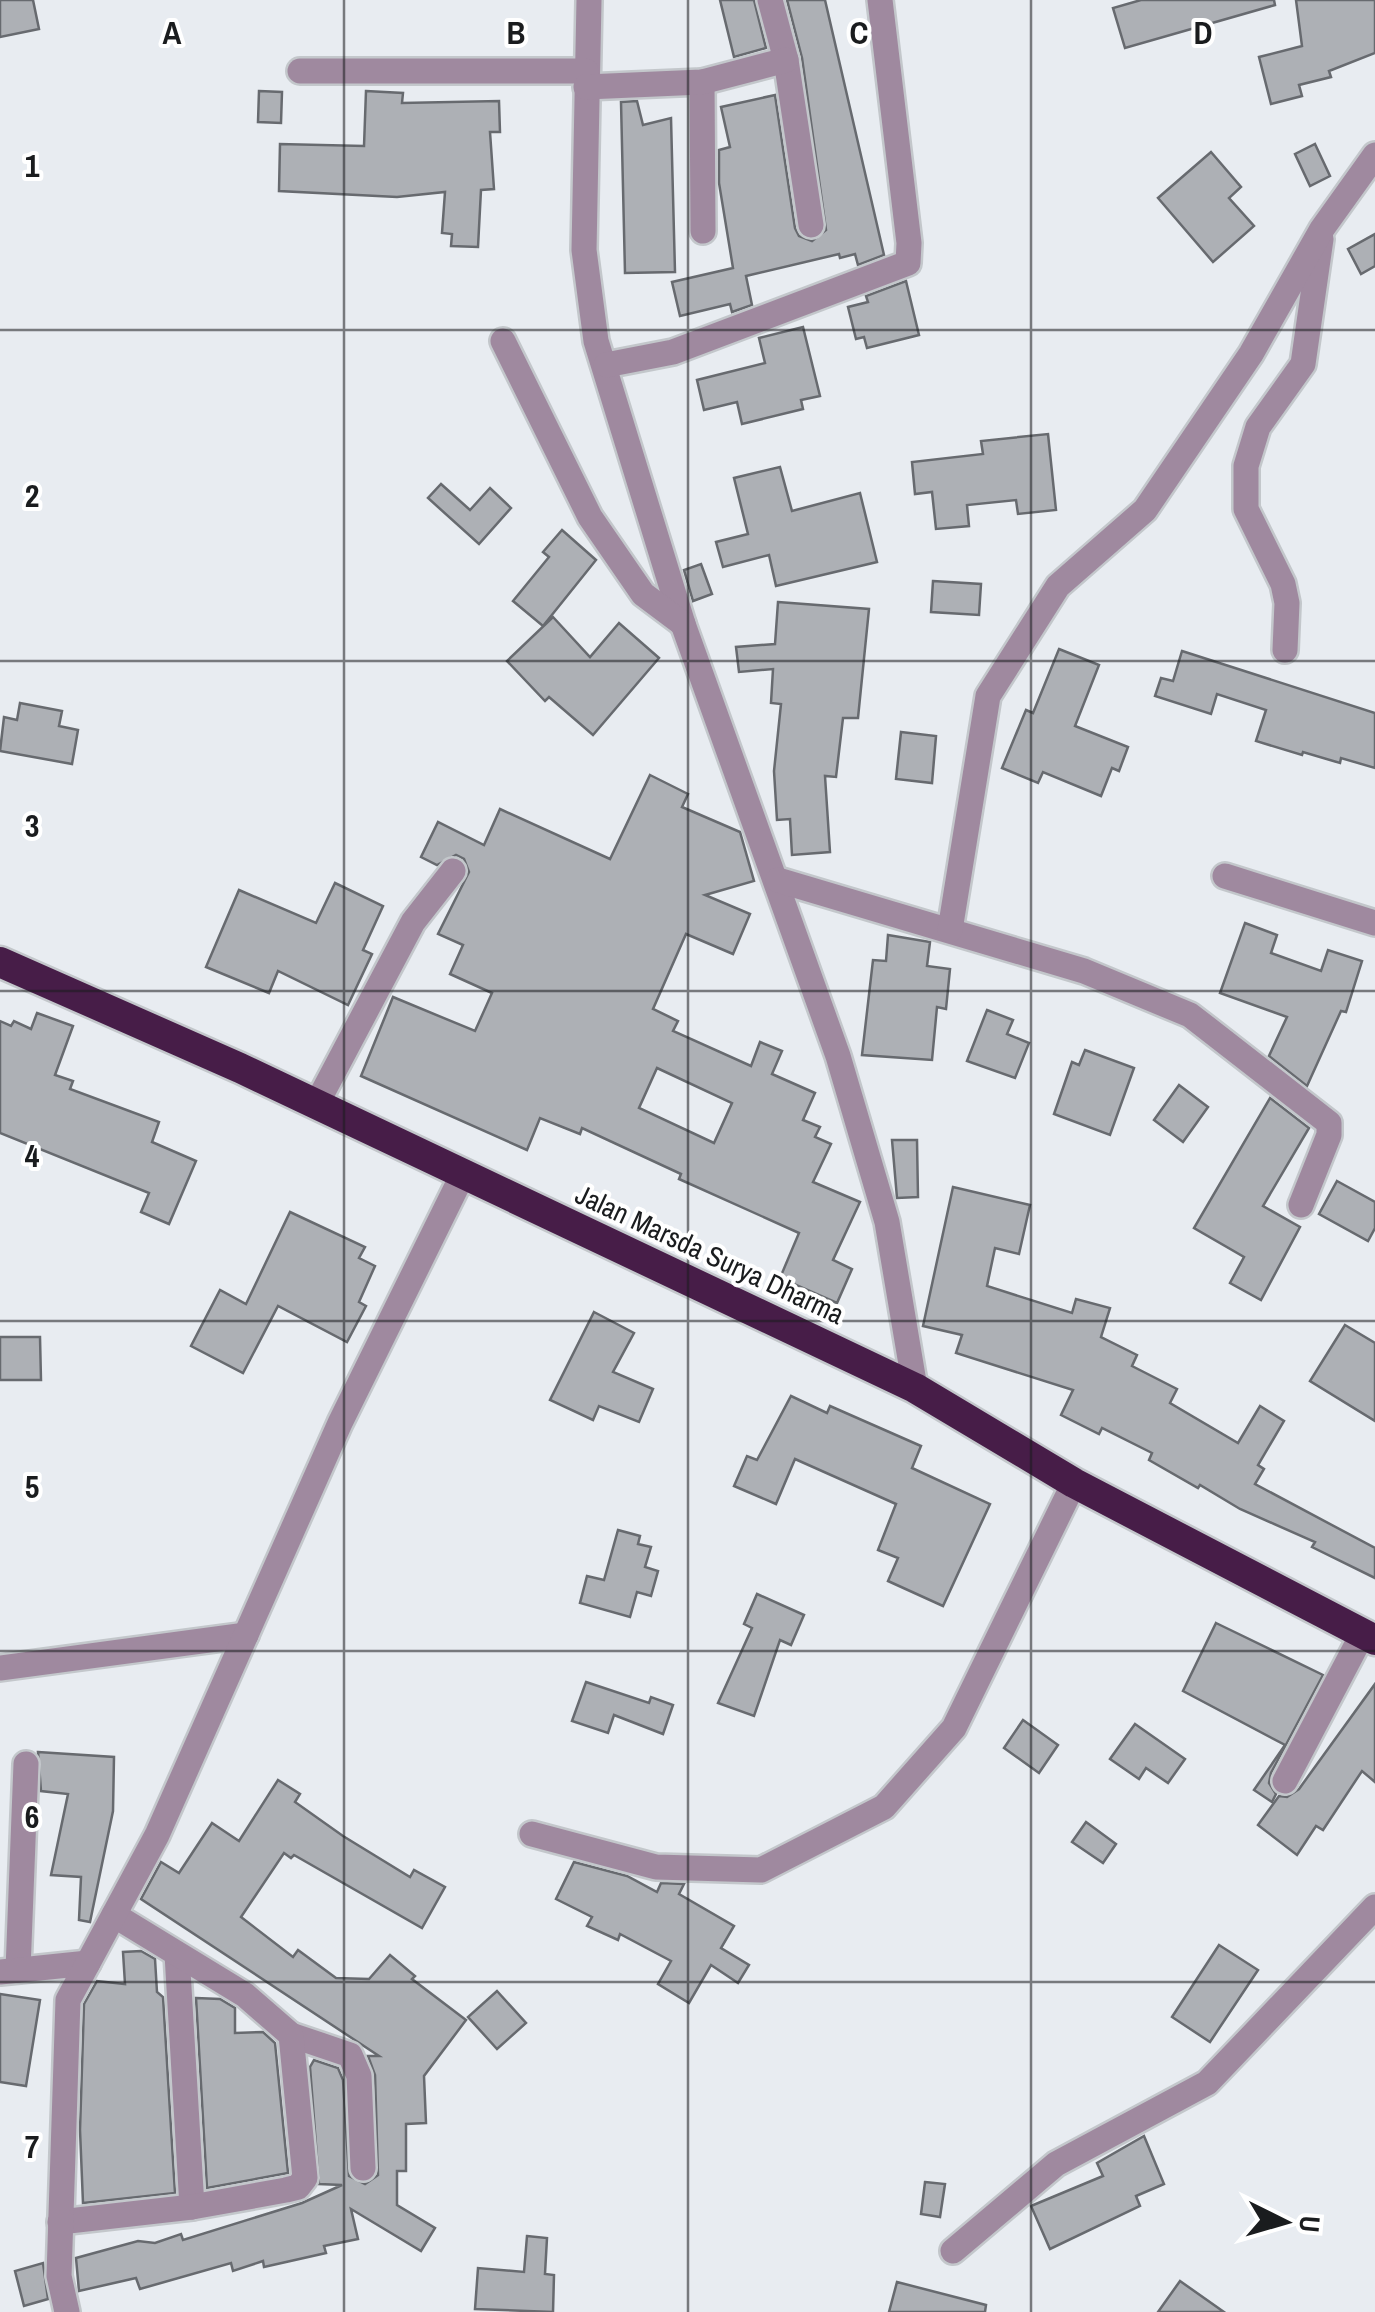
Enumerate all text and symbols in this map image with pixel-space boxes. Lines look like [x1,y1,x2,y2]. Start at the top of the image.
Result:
text: A [163,11,182,54]
text: B [507,11,525,54]
text: C [850,11,868,54]
text: D [1194,11,1212,54]
text: 1 [25,144,40,187]
text: 2 [25,474,39,517]
text: 3 [25,804,39,847]
text: 4 [25,1134,40,1177]
street label: Jalan Marsda Surya Dharma [570,1175,851,1333]
text: 5 [25,1465,39,1508]
text: 6 [25,1795,39,1838]
text: 7 [25,2125,39,2168]
north arrow [1235,2172,1335,2272]
text: U [1290,2214,1330,2234]

